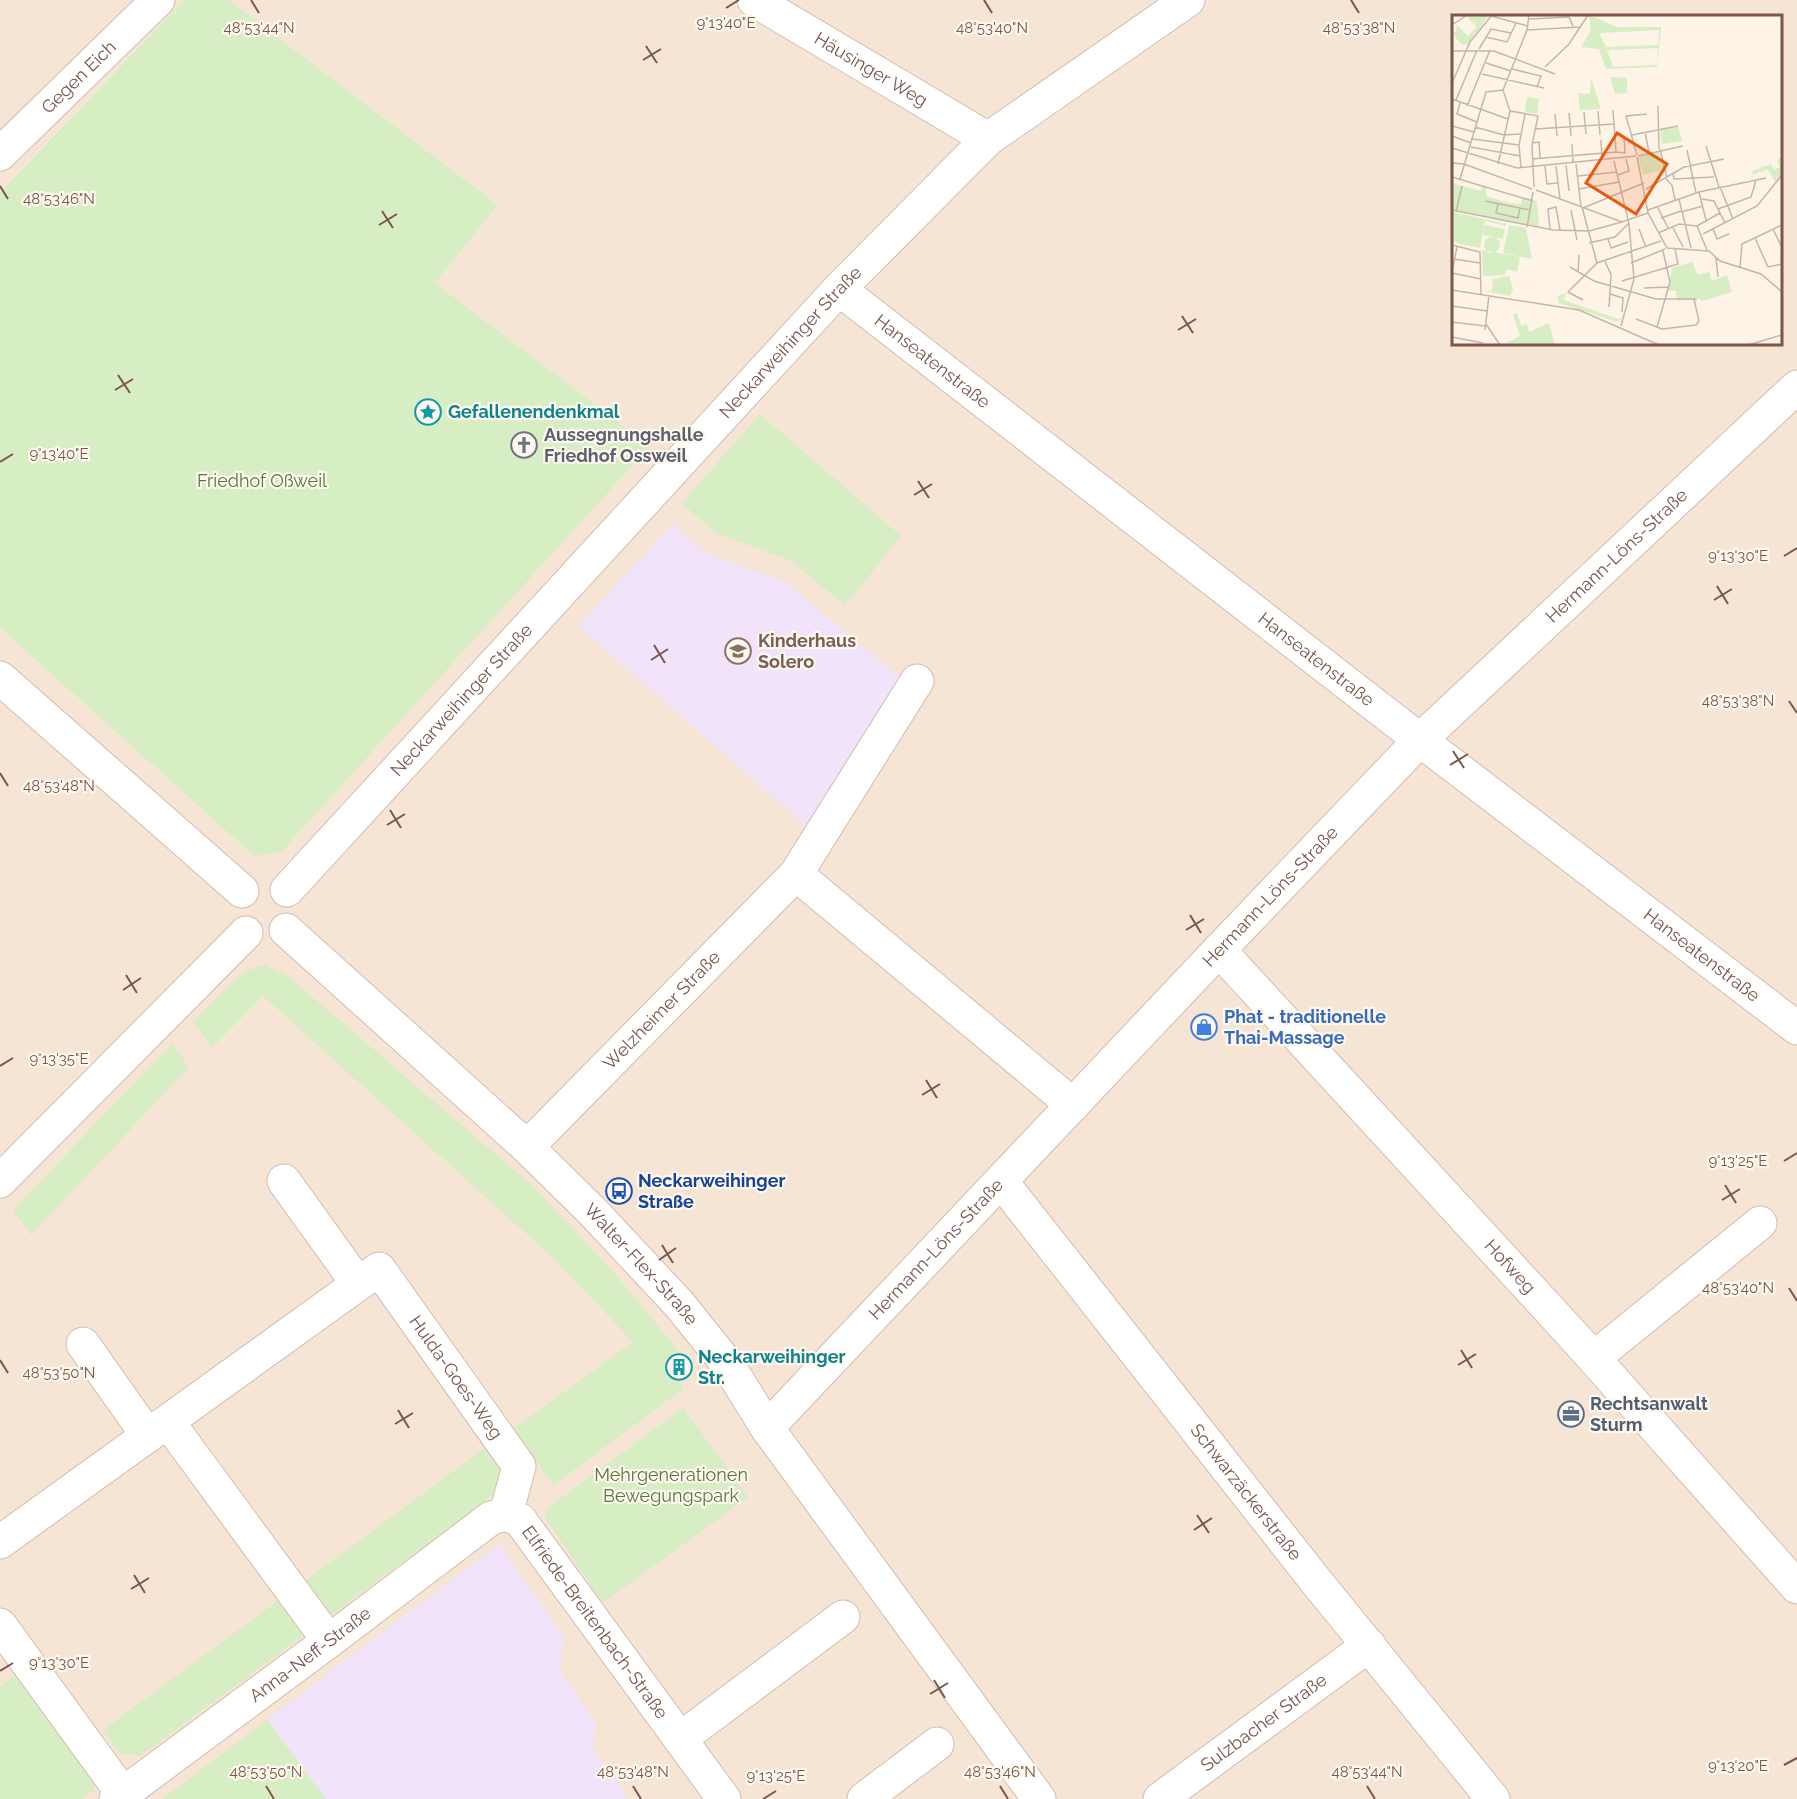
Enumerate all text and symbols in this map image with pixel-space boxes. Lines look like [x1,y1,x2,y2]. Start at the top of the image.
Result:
text: 9°13'40"E [696,14,756,32]
inset map [1452,15,1782,345]
text: 48°53'44"N [223,19,295,37]
text: 48°53'40"N [956,19,1028,37]
text: 48°53'38"N [1323,19,1395,37]
street label: Häusinger Weg [811,27,931,111]
street label: Gegen Eich [37,36,120,118]
text: 48°53'46"N [23,190,95,208]
street label: Neckarweihinger Straße [715,261,866,422]
street label: Hanseatenstraße [870,309,995,413]
place icon: Gefallenendenkmal [413,397,443,427]
place label: Gefallenendenkmal [448,401,620,422]
place label: Aussegnungshalle Friedhof Ossweil [544,424,704,466]
church icon: Aussegnungshalle Friedhof Ossweil [509,430,539,460]
text: 9°13'40"E [29,445,89,463]
park label: Friedhof Oßweil [197,470,327,491]
street label: Hermann-Löns-Straße [1541,484,1692,627]
text: 9°13'30"E [1708,547,1768,565]
street label: Hanseatenstraße [1254,607,1379,711]
street label: Neckarweihinger Straße [386,619,537,780]
place label: Kinderhaus Solero [758,630,856,672]
school or university icon: Kinderhaus Solero [723,636,753,666]
text: 48°53'38"N [1702,692,1774,710]
text: 48°53'48"N [23,777,95,795]
street label: Hermann-Löns-Straße [1198,821,1342,971]
street label: Hanseatenstraße [1640,904,1765,1006]
street label: Welzheimer Straße [598,946,725,1074]
place label: Phat - traditionelle Thai-Massage [1224,1006,1386,1048]
shop icon: Phat - traditionelle Thai-Massage [1189,1012,1219,1042]
text: 9°13'35"E [29,1050,89,1068]
text: 9°13'25"E [1708,1152,1768,1170]
place label: Neckarweihinger Straße [638,1170,785,1212]
street label: Hermann-Löns-Straße [864,1174,1008,1324]
bus stop icon: Neckarweihinger Straße [604,1176,634,1206]
street label: Walter-Flex-Straße [580,1199,703,1329]
street label: Hofweg [1480,1235,1540,1298]
text: 48°53'40"N [1702,1279,1774,1297]
street label: Hulda-Goes-Weg [405,1311,507,1443]
place label: Neckarweihinger Str. [698,1346,845,1388]
building icon: Neckarweihinger Str. [664,1352,694,1382]
text: 48°53'50"N [23,1364,95,1382]
place label: Rechtsanwalt Sturm [1590,1393,1708,1435]
office icon: Rechtsanwalt Sturm [1556,1399,1586,1429]
street label: Schwarzäckerstraße [1186,1420,1307,1565]
park label: Mehrgenerationen Bewegungspark [594,1464,748,1506]
street label: Elfriede-Breitenbach-Straße [518,1521,673,1723]
street label: Anna-Neff-Straße [245,1602,375,1706]
text: 9°13'30"E [29,1654,89,1672]
street label: Sulzbacher Straße [1196,1669,1331,1775]
text: 9°13'20"E [1708,1757,1768,1775]
text: 48°53'50"N [230,1763,302,1781]
text: 48°53'48"N [597,1763,669,1781]
text: 48°53'46"N [964,1763,1036,1781]
text: 48°53'44"N [1331,1763,1403,1781]
text: 9°13'25"E [746,1767,806,1785]

